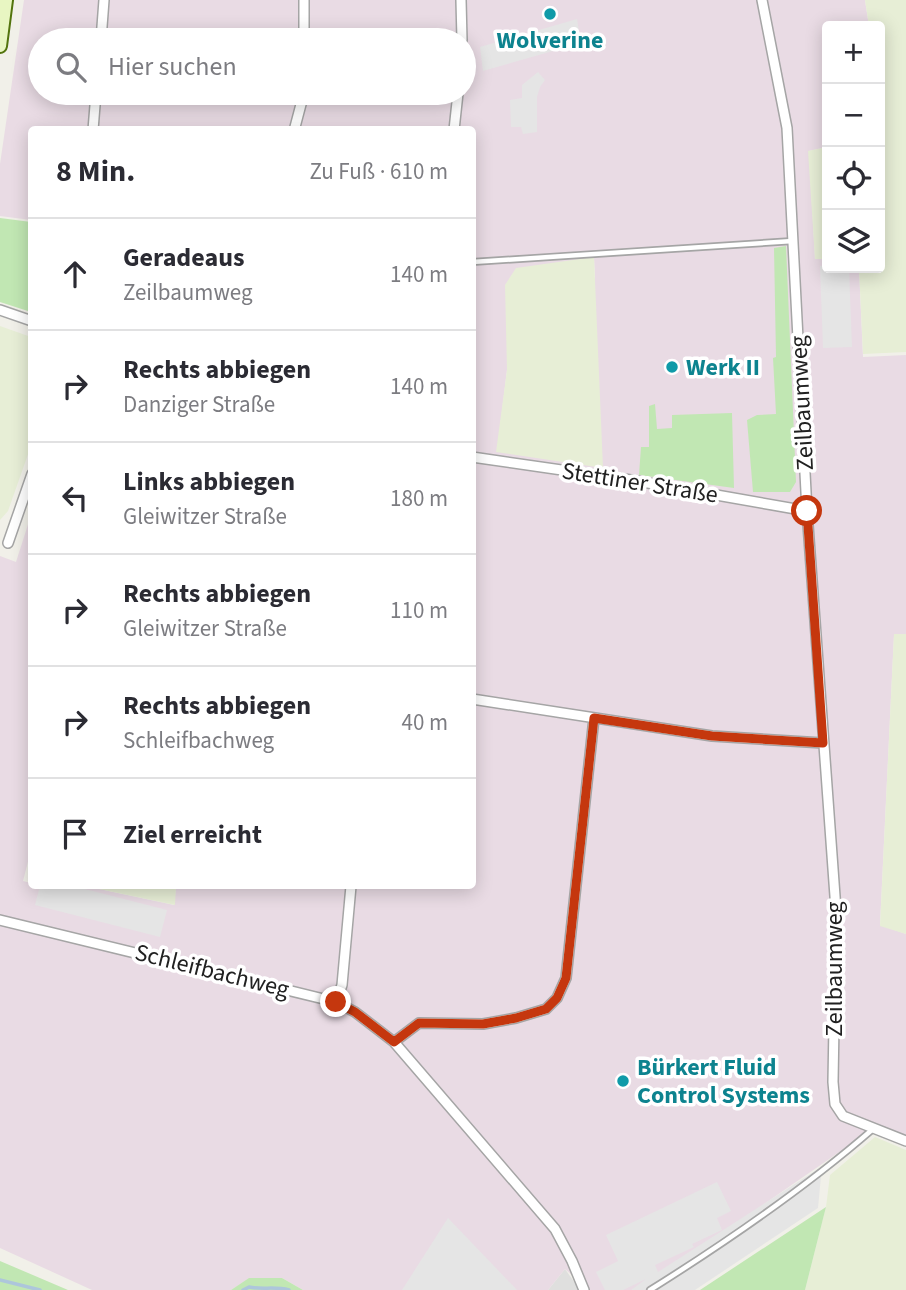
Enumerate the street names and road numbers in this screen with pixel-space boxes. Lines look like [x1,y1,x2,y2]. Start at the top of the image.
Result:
street label: Zeilbaumweg [781,335,823,471]
street label: Stettiner Straße [560,453,720,513]
street label: Zeilbaumweg [817,901,852,1037]
street label: Schleifbachweg [131,935,293,1007]

